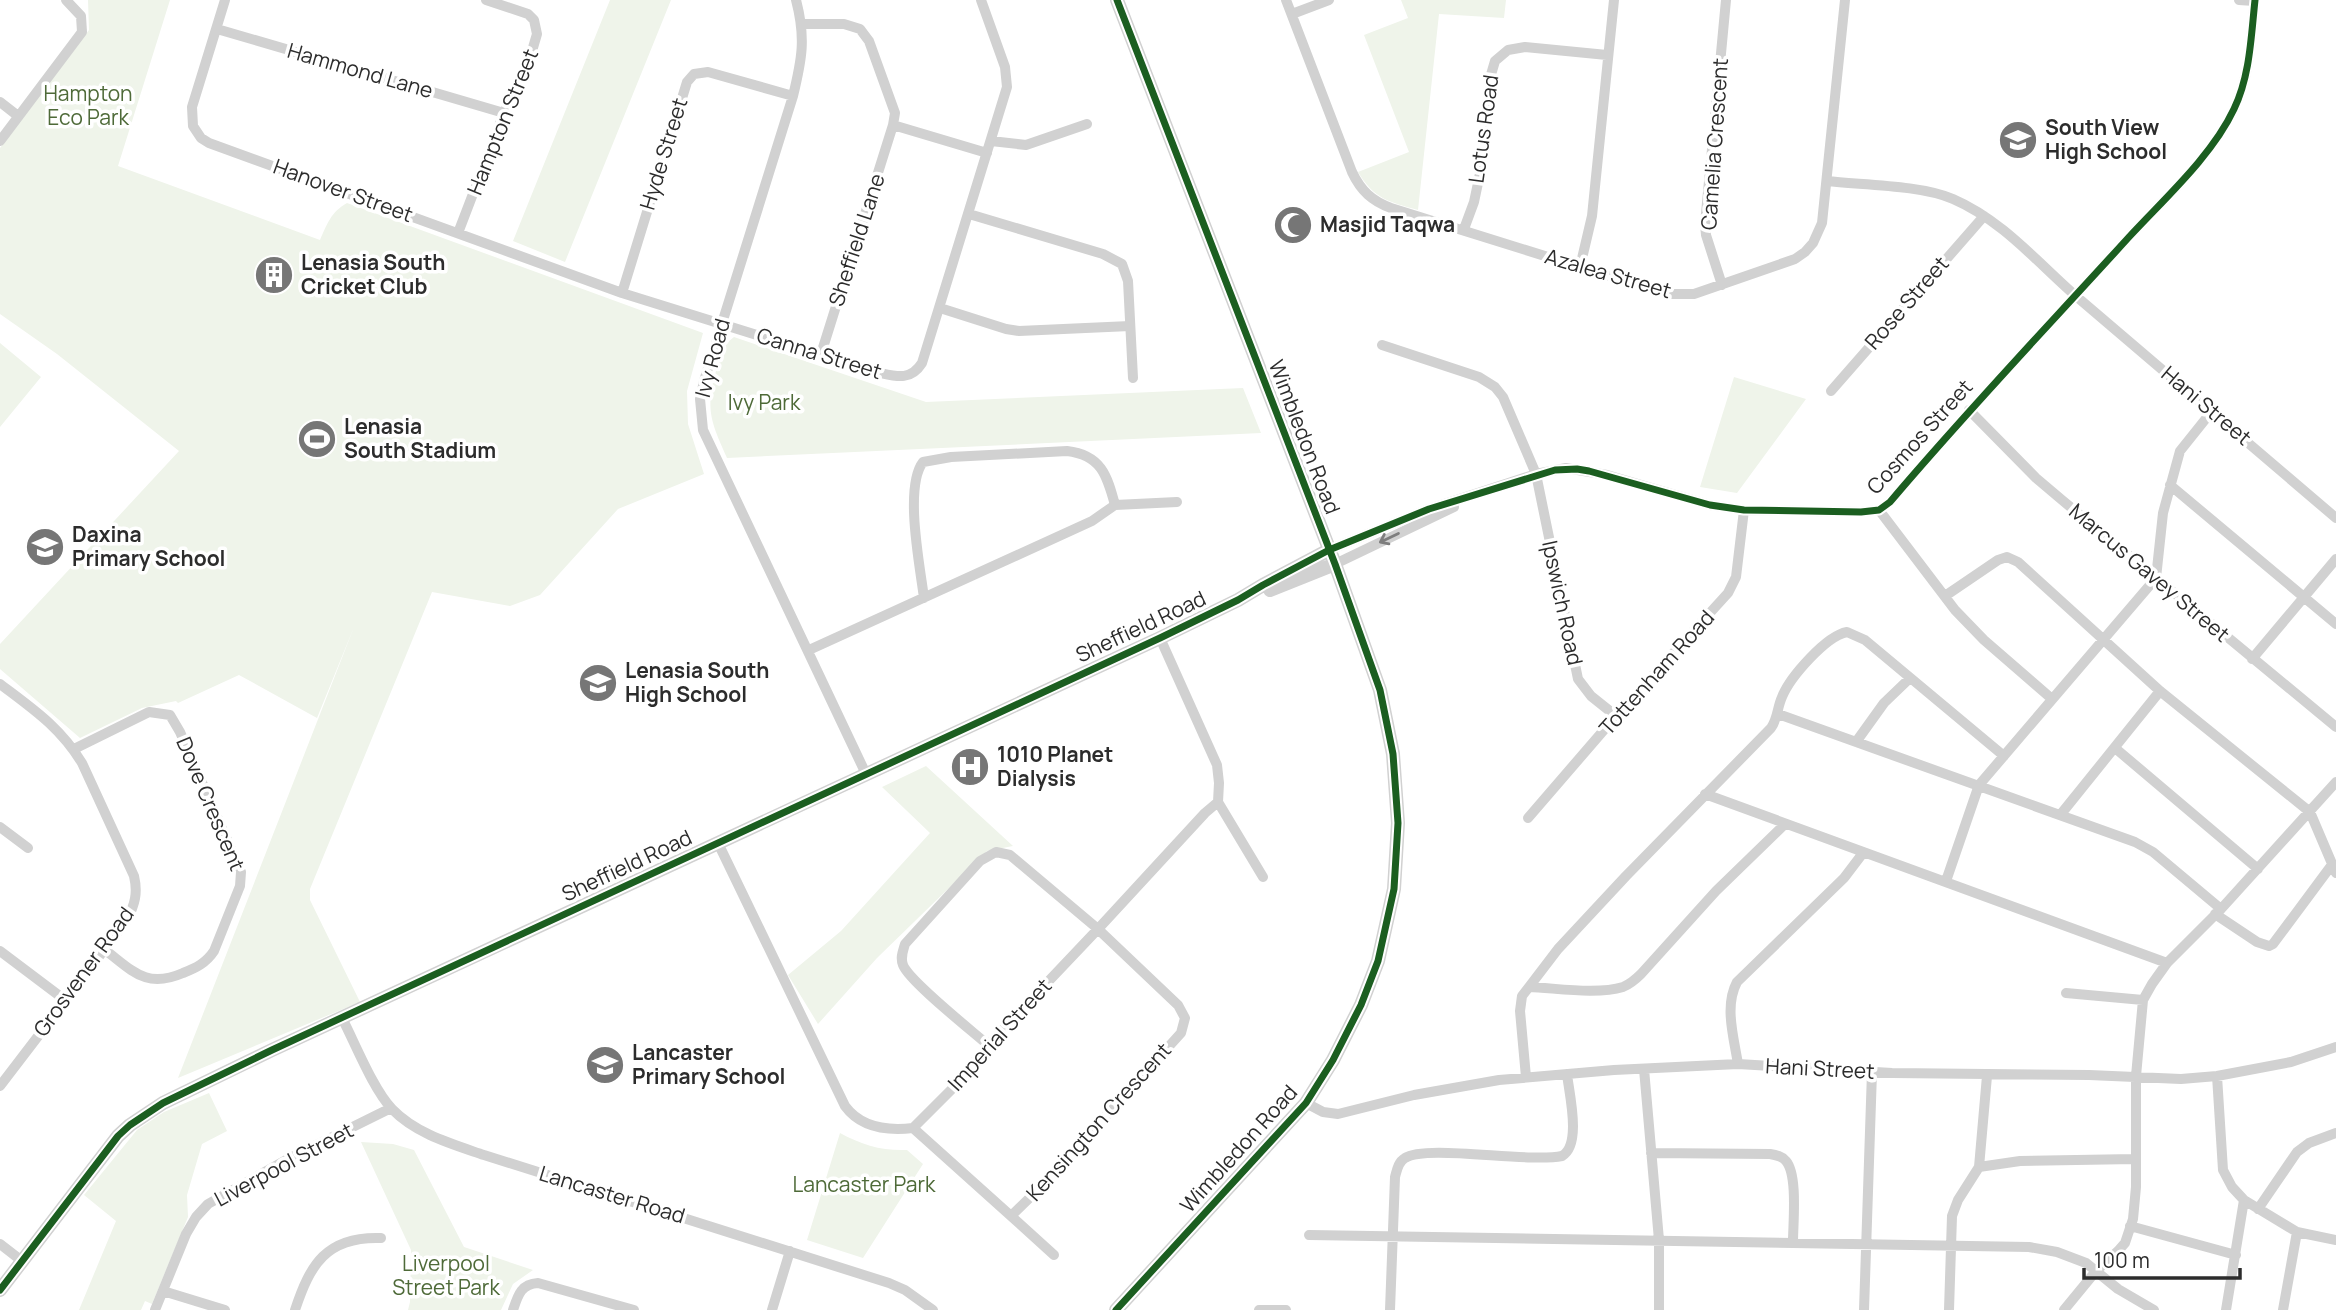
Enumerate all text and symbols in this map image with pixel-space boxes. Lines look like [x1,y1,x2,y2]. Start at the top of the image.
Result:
street label: Hammond Lane [284,36,436,104]
street label: Hampton Street [460,45,544,199]
street label: Camelia Crescent [1694,57,1734,231]
street label: Lotus Road [1462,73,1504,185]
park label: Hampton Eco Park [43,79,133,131]
street label: Hyde Street [633,94,693,213]
place label: South View High School [2045,113,2167,165]
school or university icon: South View High School [1997,119,2039,161]
street label: Hanover Street [270,152,417,228]
street label: Sheffield Lane [821,170,891,310]
mosque icon: Masjid Taqwa [1272,204,1314,246]
place label: Masjid Taqwa [1320,210,1455,238]
street label: Azalea Street [1542,242,1675,304]
place label: Lenasia South Cricket Club [301,248,445,300]
street label: Rose Street [1858,250,1954,355]
building icon: Lenasia South Cricket Club [253,254,295,296]
street label: Ivy Road [688,315,736,400]
street label: Canna Street [753,321,885,385]
street label: Wimbledon Road [1263,356,1347,518]
street label: Hani Street [2156,359,2258,451]
street label: Cosmos Street [1860,373,1978,500]
park label: Ivy Park [728,388,801,416]
place label: Lenasia South Stadium [344,412,496,464]
sports icon: Lenasia South Stadium [296,418,338,460]
street label: Marcus Gavey Street [2064,497,2236,648]
place label: Daxina Primary School [72,520,226,572]
school or university icon: Daxina Primary School [24,526,66,568]
one-way arrow [1379,532,1400,546]
street label: Ipswich Road [1536,538,1590,668]
street label: Sheffield Road [1071,584,1210,668]
street label: Tottenham Road [1593,604,1720,741]
place label: Lenasia South High School [625,656,769,708]
school or university icon: Lenasia South High School [577,662,619,704]
street label: Dove Crescent [170,732,252,875]
place label: 1010 Planet Dialysis [997,740,1113,792]
hospital icon: 1010 Planet Dialysis [949,746,991,788]
street label: Sheffield Road [557,823,696,907]
street label: Grosvener Road [27,901,140,1042]
street label: Imperial Street [941,972,1057,1097]
street label: Kensington Crescent [1020,1036,1177,1206]
place label: Lancaster Primary School [632,1038,786,1090]
school or university icon: Lancaster Primary School [584,1044,626,1086]
street label: Hani Street [1765,1051,1875,1085]
street label: Wimbledon Road [1173,1078,1303,1218]
street label: Liverpool Street [209,1116,358,1213]
street label: Lancaster Road [536,1159,689,1229]
park label: Lancaster Park [793,1170,936,1198]
scale bar [2084,1236,2240,1280]
text: 100 m [2094,1246,2150,1274]
park label: Liverpool Street Park [392,1249,500,1301]

